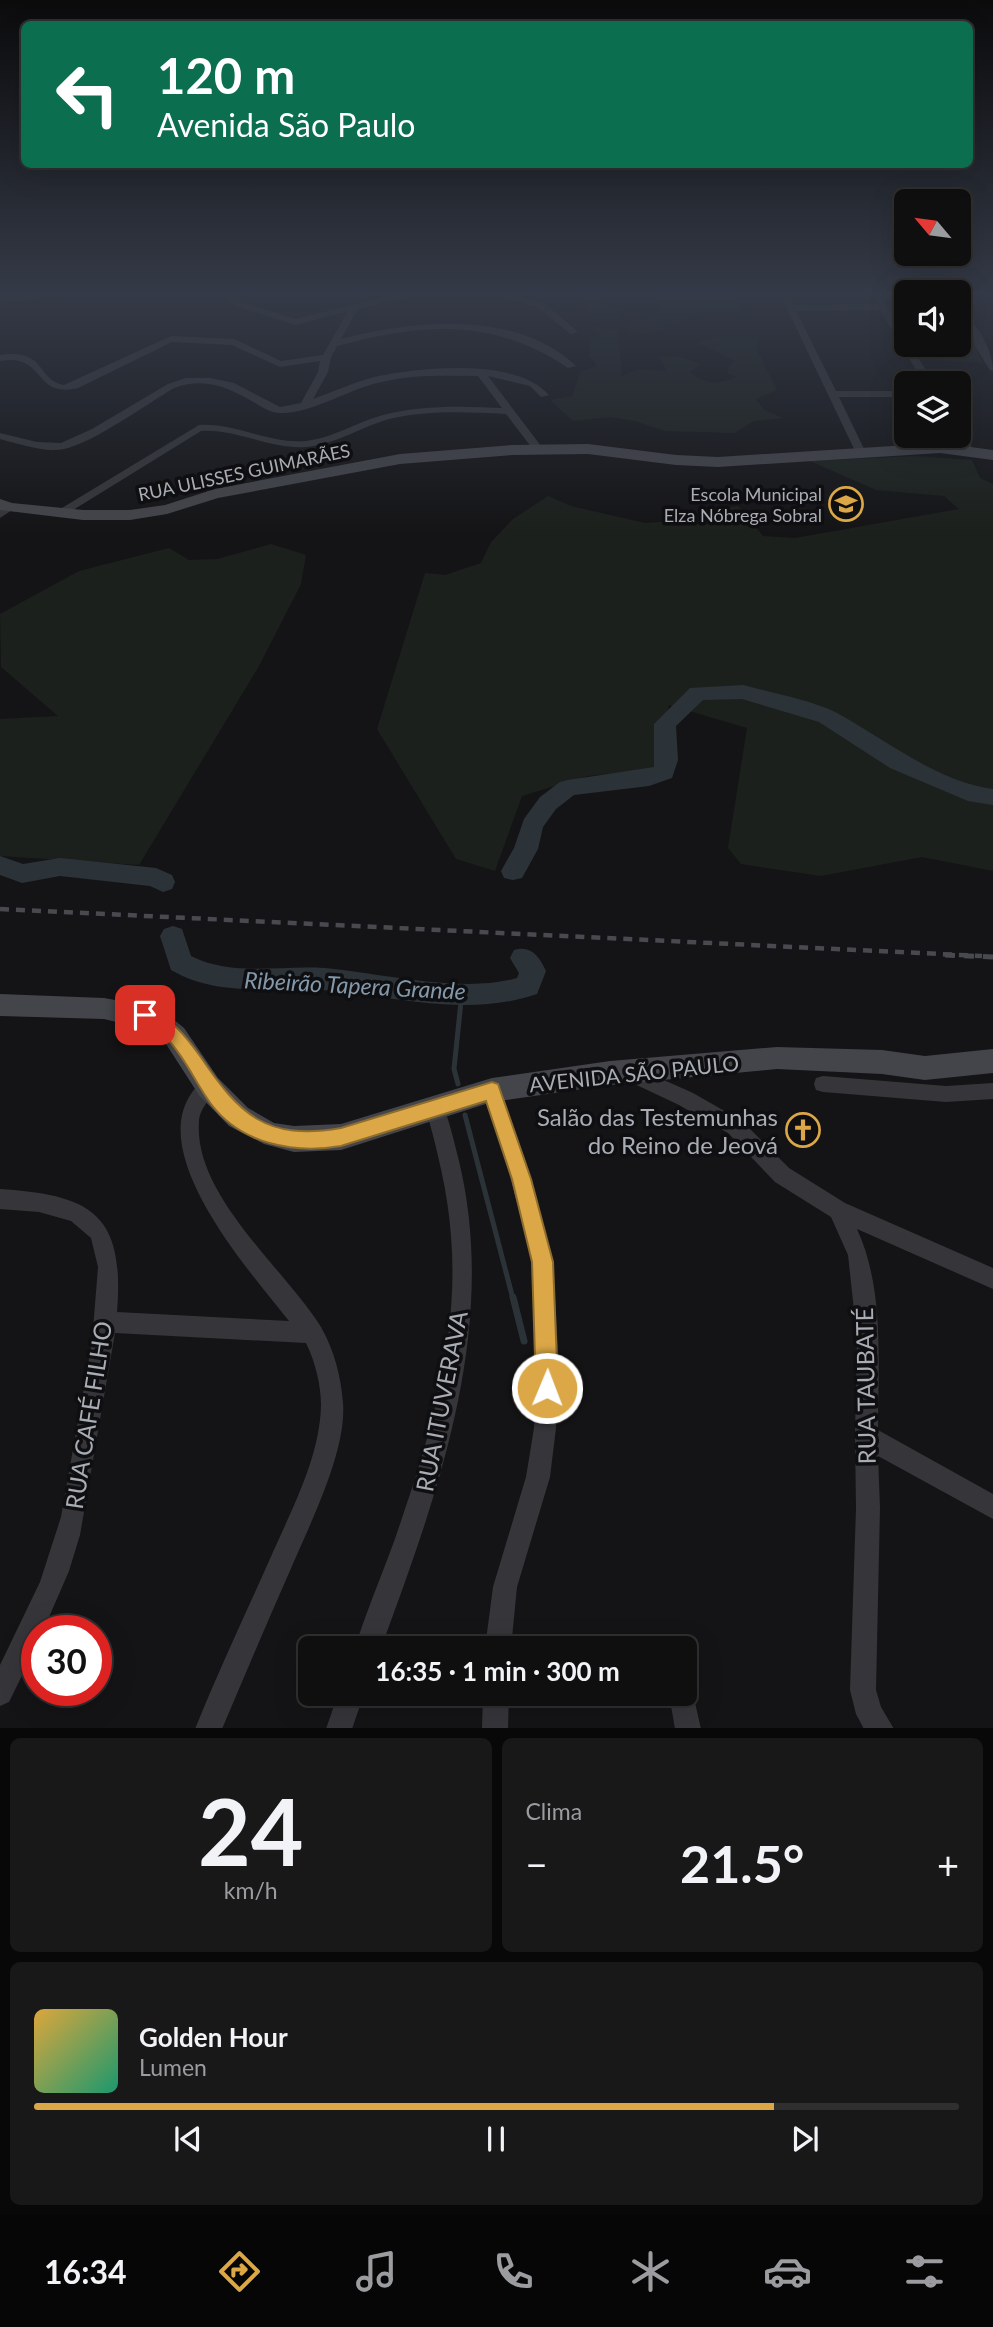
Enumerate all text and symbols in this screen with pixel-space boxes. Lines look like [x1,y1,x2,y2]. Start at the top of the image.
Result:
text: 120 m [157,46,295,104]
icon: left [42,49,133,140]
text: Avenida São Paulo [157,105,415,144]
north arrow [894,189,971,266]
map controls [894,189,971,448]
button: sound [894,280,971,357]
button: layers [894,371,971,448]
street label: RUA ULISSES GUIMARÃES [136,439,352,505]
place label: Escola Municipal Elza Nóbrega Sobral [664,483,822,526]
school or university icon: Escola Municipal Elza Nóbrega Sobral [827,485,865,523]
water label: Ribeirão Tapera Grande [244,965,466,1005]
pin [115,985,175,1045]
icon: arrive [126,996,164,1034]
street label: AVENIDA SÃO PAULO [528,1050,740,1096]
place label: Salão das Testemunhas do Reino de Jeová [537,1102,778,1159]
church icon: Salão das Testemunhas do Reino de Jeová [784,1111,822,1149]
street label: RUA ITUVERAVA [409,1307,473,1494]
street label: RUA TAUBATÉ [849,1307,881,1465]
street label: RUA CAFÉ FILHO [59,1319,117,1511]
position arrow [510,1351,584,1425]
speed limit sign: 30 [21,1615,112,1706]
text: 16:35 · 1 min · 300 m [375,1655,620,1687]
text: 24 [198,1776,304,1885]
text: Clima [526,1797,582,1825]
text: 21.5° [680,1832,804,1894]
text: − [526,1841,548,1887]
text: + [937,1841,959,1887]
text: km/h [224,1876,278,1904]
text: Golden Hour [139,2021,288,2053]
text: Lumen [139,2053,207,2081]
icon: previous [169,2120,207,2158]
icon: pause [477,2120,515,2158]
icon: next [786,2120,824,2158]
icon: directions [215,2247,264,2296]
icon: music [352,2247,401,2296]
icon: phone [489,2247,538,2296]
icon: climate [626,2247,675,2296]
icon: car [763,2247,812,2296]
icon: filters [900,2247,949,2296]
text: 16:34 [44,2252,127,2291]

